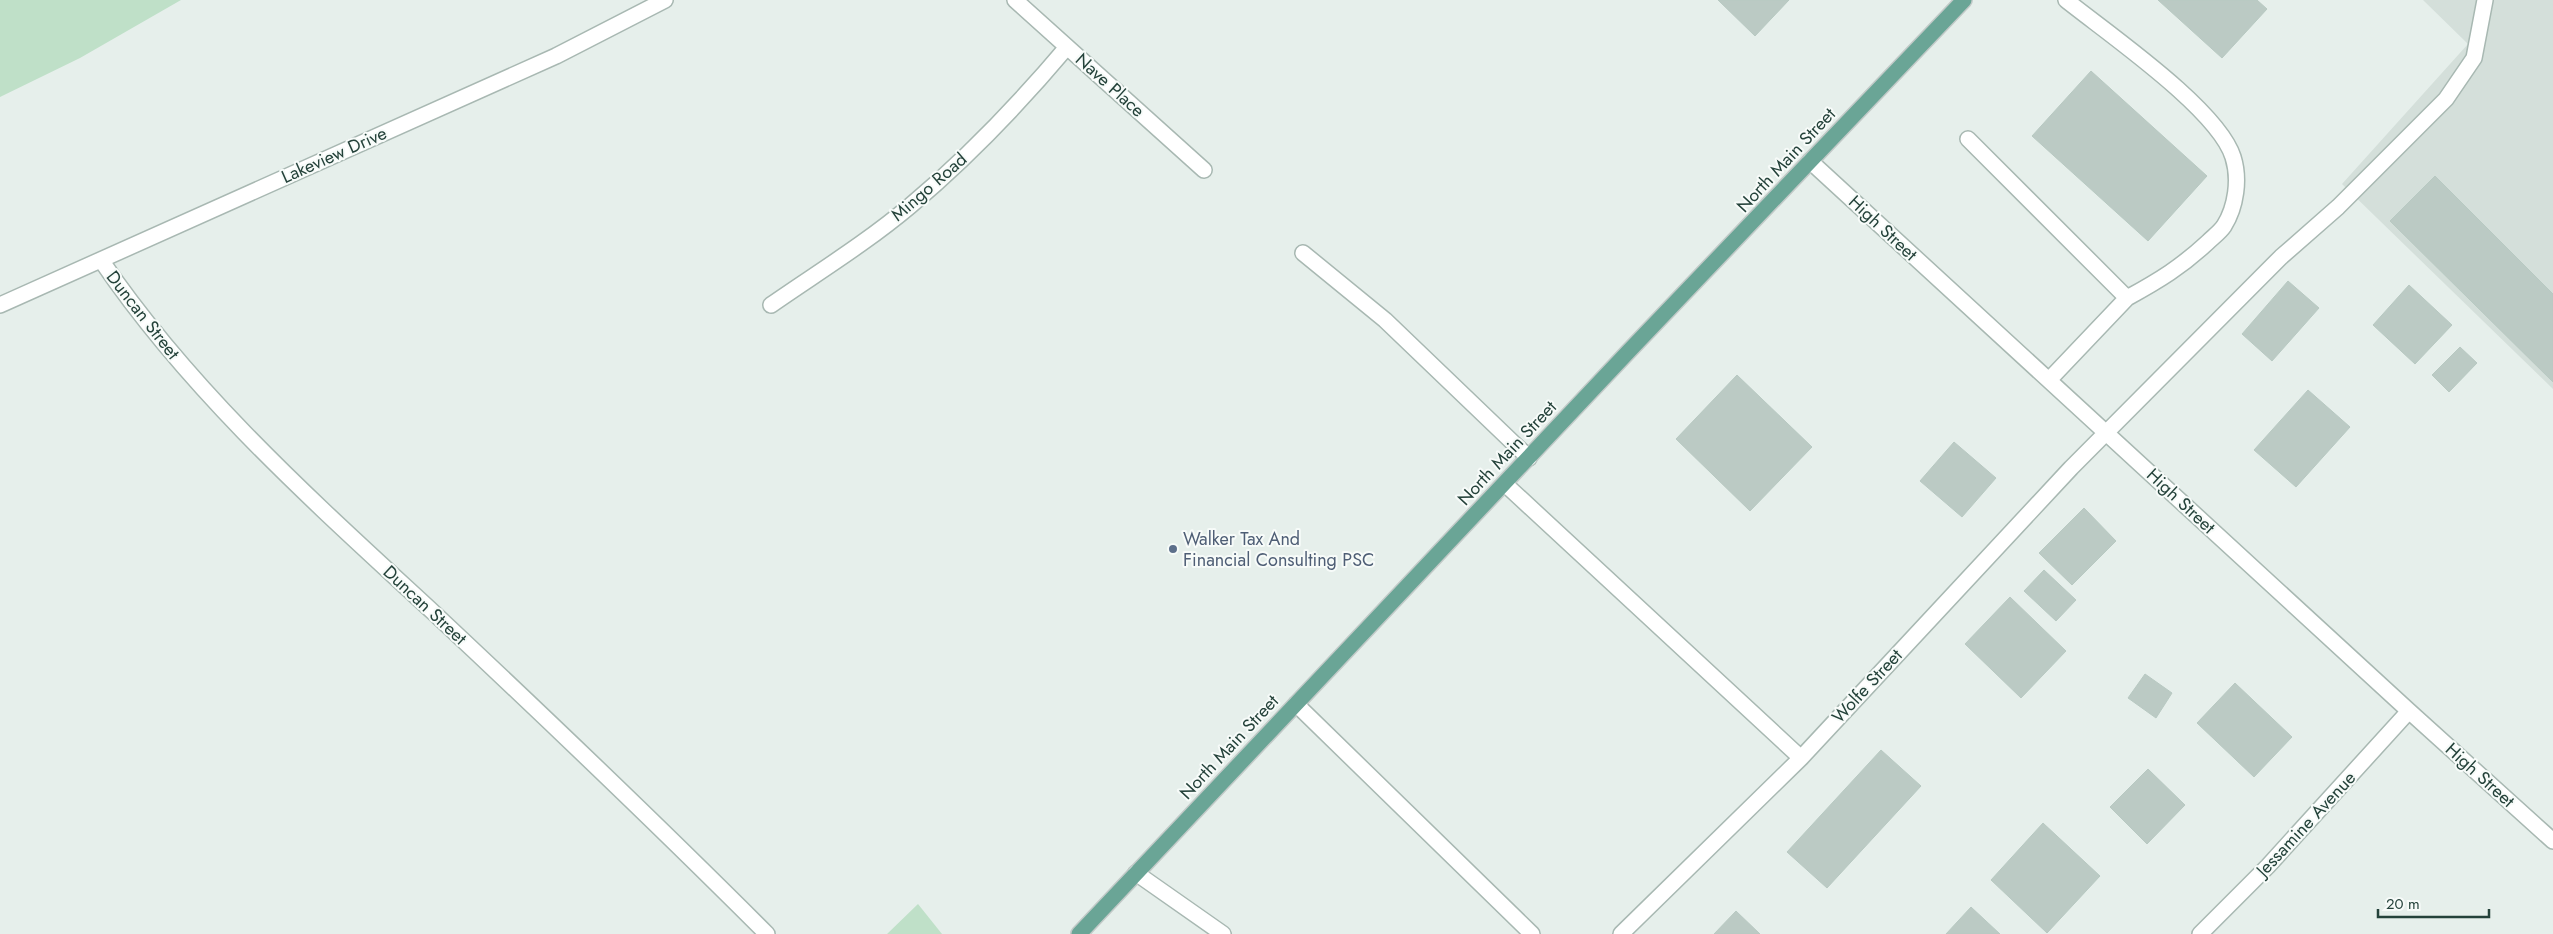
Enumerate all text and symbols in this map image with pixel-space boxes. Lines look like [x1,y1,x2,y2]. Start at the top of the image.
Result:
street label: Nave Place [1070,47,1150,123]
street label: North Main Street [1731,101,1842,218]
street label: Lakeview Drive [277,120,391,190]
street label: Mingo Road [885,147,973,227]
street label: High Street [1843,189,1924,267]
street label: Duncan Street [100,265,186,365]
street label: North Main Street [1452,394,1563,511]
street label: High Street [2141,462,2222,540]
place label: Walker Tax And Financial Consulting PSC [1183,526,1374,573]
marker: Walker Tax And Financial Consulting PSC [1167,543,1179,555]
street label: Duncan Street [377,559,473,651]
street label: Wolfe Street [1826,643,1909,729]
street label: North Main Street [1174,688,1285,805]
street label: High Street [2439,737,2521,814]
street label: Jessamine Avenue [2249,766,2362,884]
scale bar [2378,886,2489,918]
text: 20 m [2386,893,2420,915]

